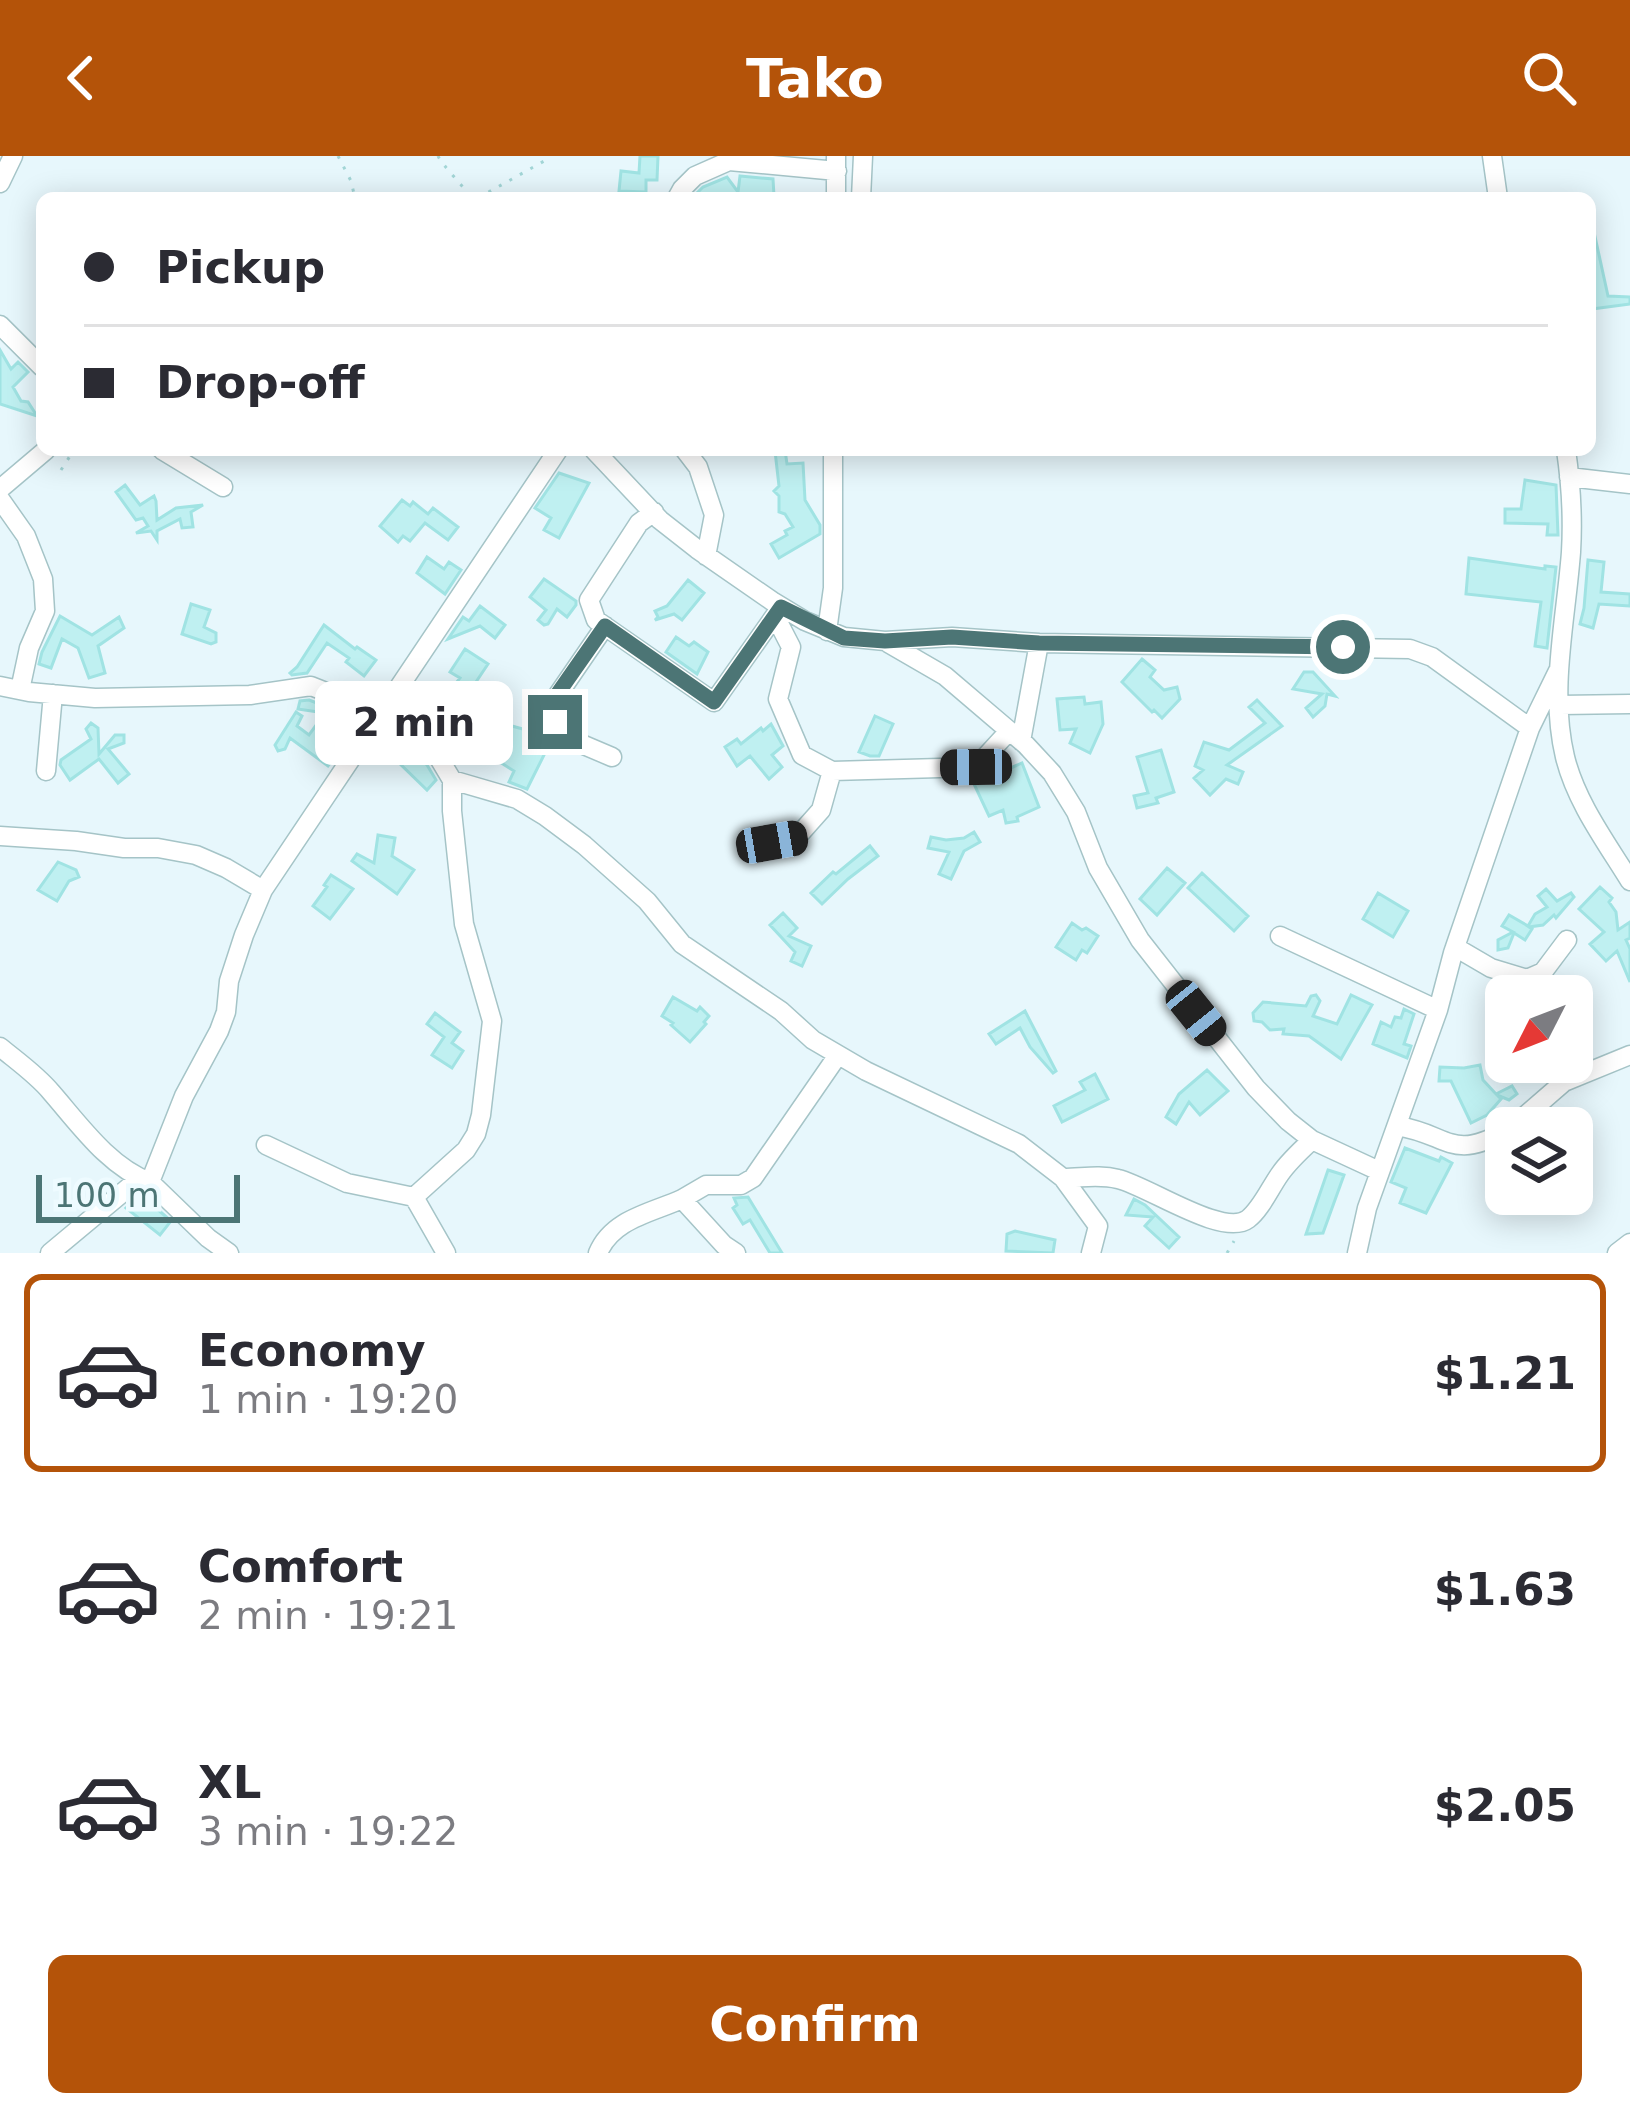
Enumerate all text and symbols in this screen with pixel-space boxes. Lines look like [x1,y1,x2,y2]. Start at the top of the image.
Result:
icon: back [48,45,114,111]
icon: search [1516,45,1582,111]
text: Tako [746,47,884,110]
text: Pickup [156,241,325,294]
text: Drop-off [156,356,365,409]
route start [1316,620,1370,674]
callout: 2 min [315,680,513,764]
route end [528,695,582,749]
text: 2 min [353,700,475,745]
car [940,748,1012,786]
car [733,818,811,866]
car [1159,974,1233,1052]
north arrow [1485,975,1593,1083]
map controls [1485,975,1593,1215]
button: layers [1485,1107,1593,1215]
scale bar [36,1169,240,1222]
text: 100 m [54,1176,160,1215]
icon: car [54,1319,162,1427]
text: Economy [198,1324,426,1377]
text: $1.21 [1434,1347,1576,1400]
text: 1 min · 19:20 [198,1377,458,1422]
icon: car [54,1535,162,1643]
text: Comfort [198,1540,403,1593]
text: $1.63 [1434,1563,1576,1616]
text: 2 min · 19:21 [198,1593,458,1638]
icon: car [54,1751,162,1859]
text: XL [198,1756,261,1809]
text: $2.05 [1434,1779,1576,1832]
text: 3 min · 19:22 [198,1809,458,1854]
button: Confirm [48,1955,1582,2093]

